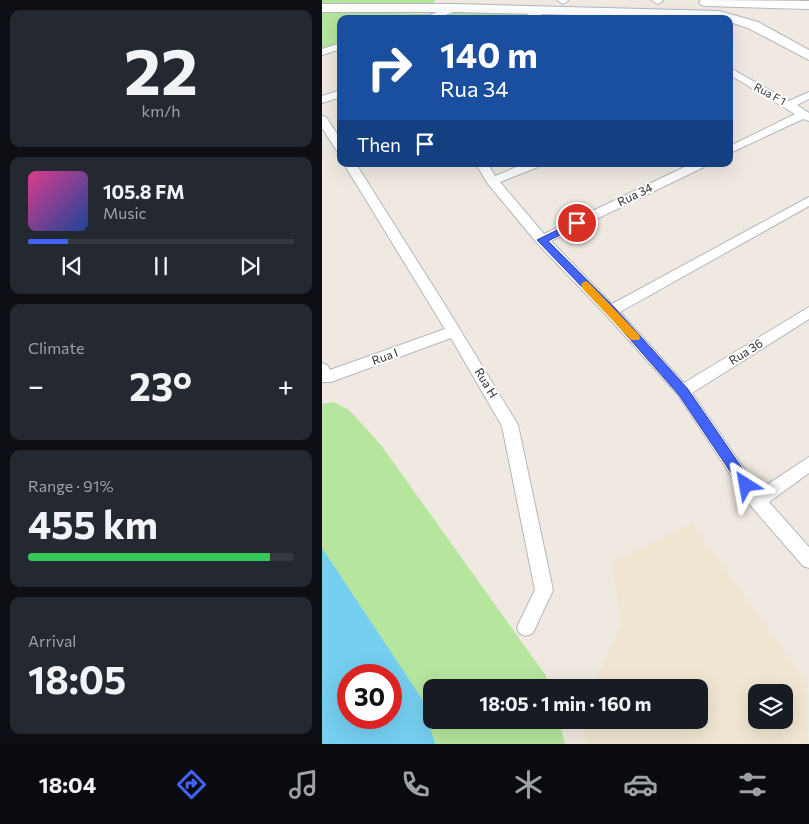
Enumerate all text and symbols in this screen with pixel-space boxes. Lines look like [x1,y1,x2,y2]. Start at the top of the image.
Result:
text: 22 [124,29,198,108]
text: 140 m [440,32,538,75]
icon: right [357,35,422,100]
text: Rua 34 [440,75,508,102]
street label: Rua F 1 [752,80,788,108]
text: km/h [142,101,180,120]
icon: arrive [411,130,439,158]
text: Then [357,133,401,156]
text: 105.8 FM [103,180,184,203]
street label: Rua 34 [615,180,654,209]
pin [556,202,598,244]
text: Music [103,203,147,222]
icon: arrive [563,209,591,237]
icon: previous [58,252,86,280]
icon: pause [147,252,175,280]
icon: next [236,252,264,280]
street label: Rua 36 [726,335,765,367]
text: Climate [28,338,84,357]
street label: Rua I [370,345,400,367]
text: 23° [129,362,192,409]
street label: Rua H [473,365,501,400]
text: − [28,368,44,402]
text: + [278,368,294,402]
position arrow [719,458,771,510]
text: Range · 91% [28,476,114,495]
text: 455 km [28,500,158,547]
text: Arrival [28,631,76,650]
text: 18:05 [28,655,126,702]
speed limit sign: 30 [337,664,402,729]
map controls [748,684,793,729]
button: layers [748,684,793,729]
text: 18:05 · 1 min · 160 m [480,692,651,715]
icon: directions [174,767,209,802]
icon: music [286,767,321,802]
icon: phone [398,767,433,802]
icon: climate [511,767,546,802]
icon: car [623,767,658,802]
icon: filters [735,767,770,802]
text: 18:04 [39,771,96,798]

